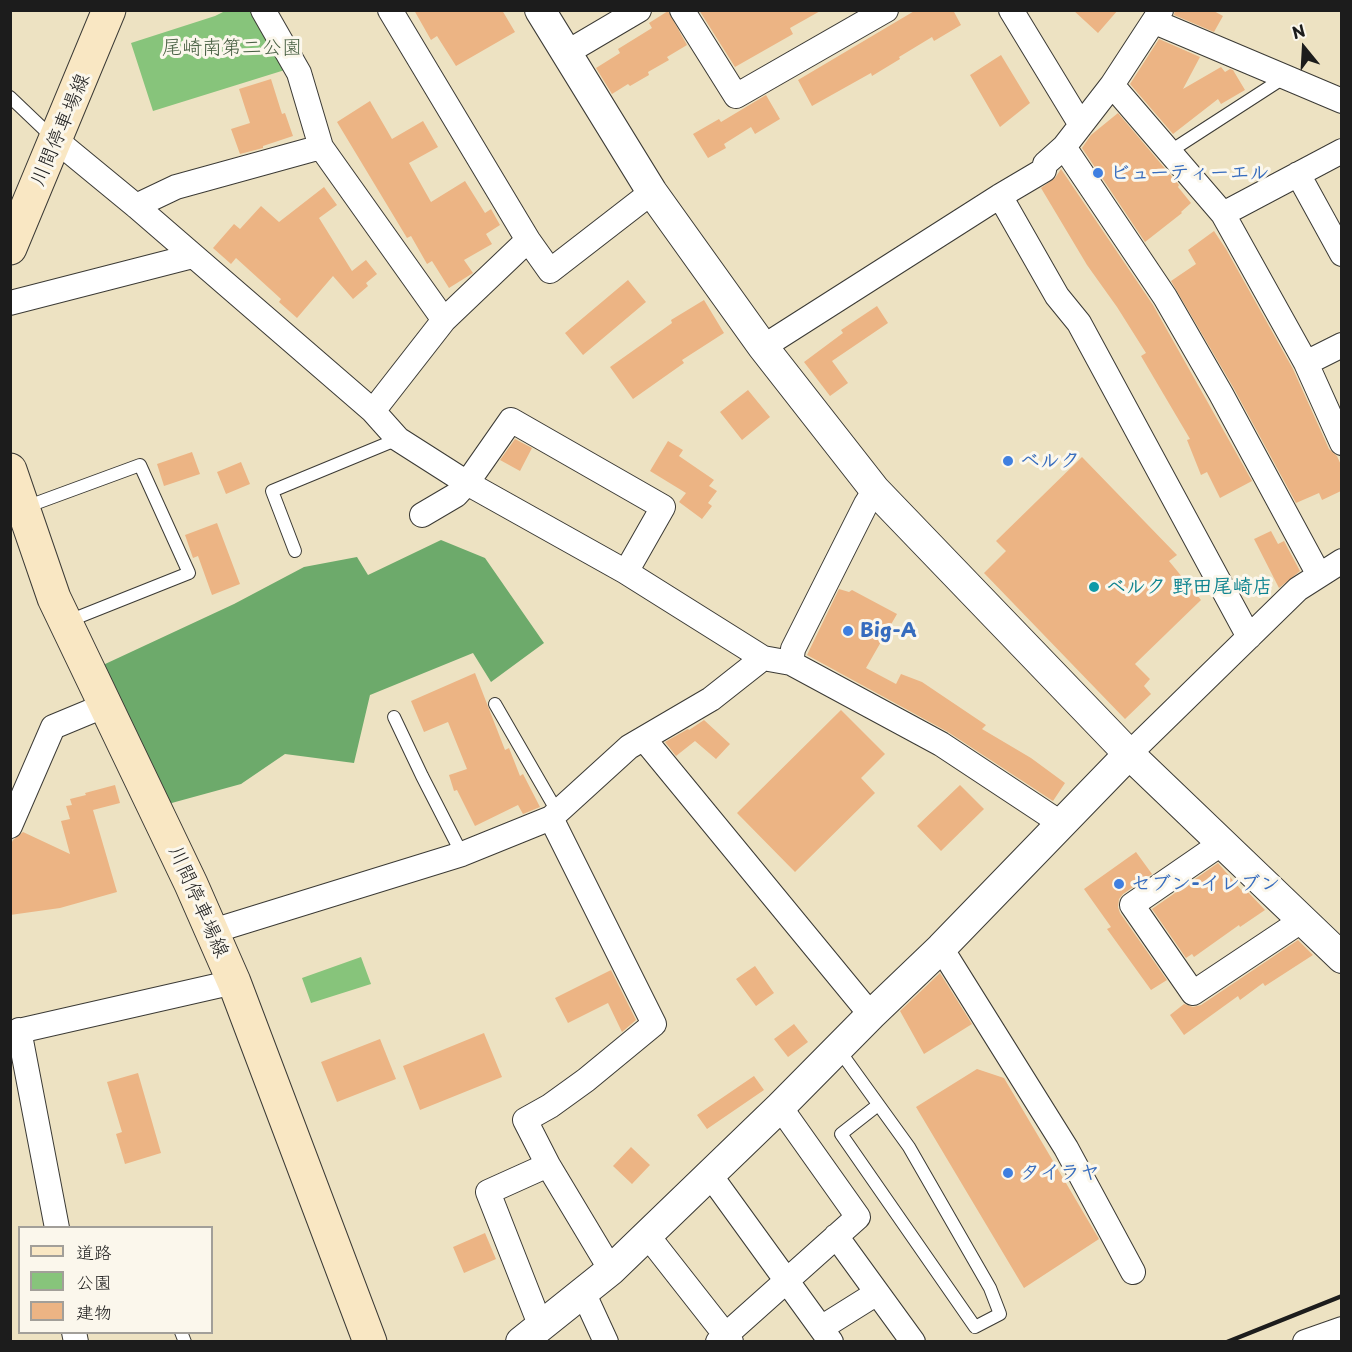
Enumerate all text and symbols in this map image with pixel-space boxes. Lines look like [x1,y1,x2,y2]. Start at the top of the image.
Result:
north arrow [1274,18,1334,78]
text: N [1289,18,1308,44]
park label: 尾崎南第二公園 [162,36,302,60]
street label: 川間停車場線 [27,70,95,190]
place label: ビューティーエル [1110,161,1270,185]
marker: ビューティーエル [1091,166,1105,180]
place label: ベルク [1020,449,1080,473]
marker: ベルク [1001,454,1015,468]
place label: ベルク 野田尾崎店 [1106,575,1272,599]
marker: ベルク 野田尾崎店 [1087,580,1101,594]
place label: Big-A [860,619,917,643]
marker: Big-A [841,624,855,638]
street label: 川間停車場線 [163,842,233,962]
place label: セブン-イレブン [1131,872,1280,896]
marker: セブン-イレブン [1112,877,1126,891]
place label: タイラヤ [1020,1161,1100,1185]
marker: タイラヤ [1001,1166,1015,1180]
legend [18,1226,213,1334]
text: 道路 [76,1238,112,1265]
text: 公園 [76,1268,112,1295]
text: 建物 [76,1298,112,1325]

